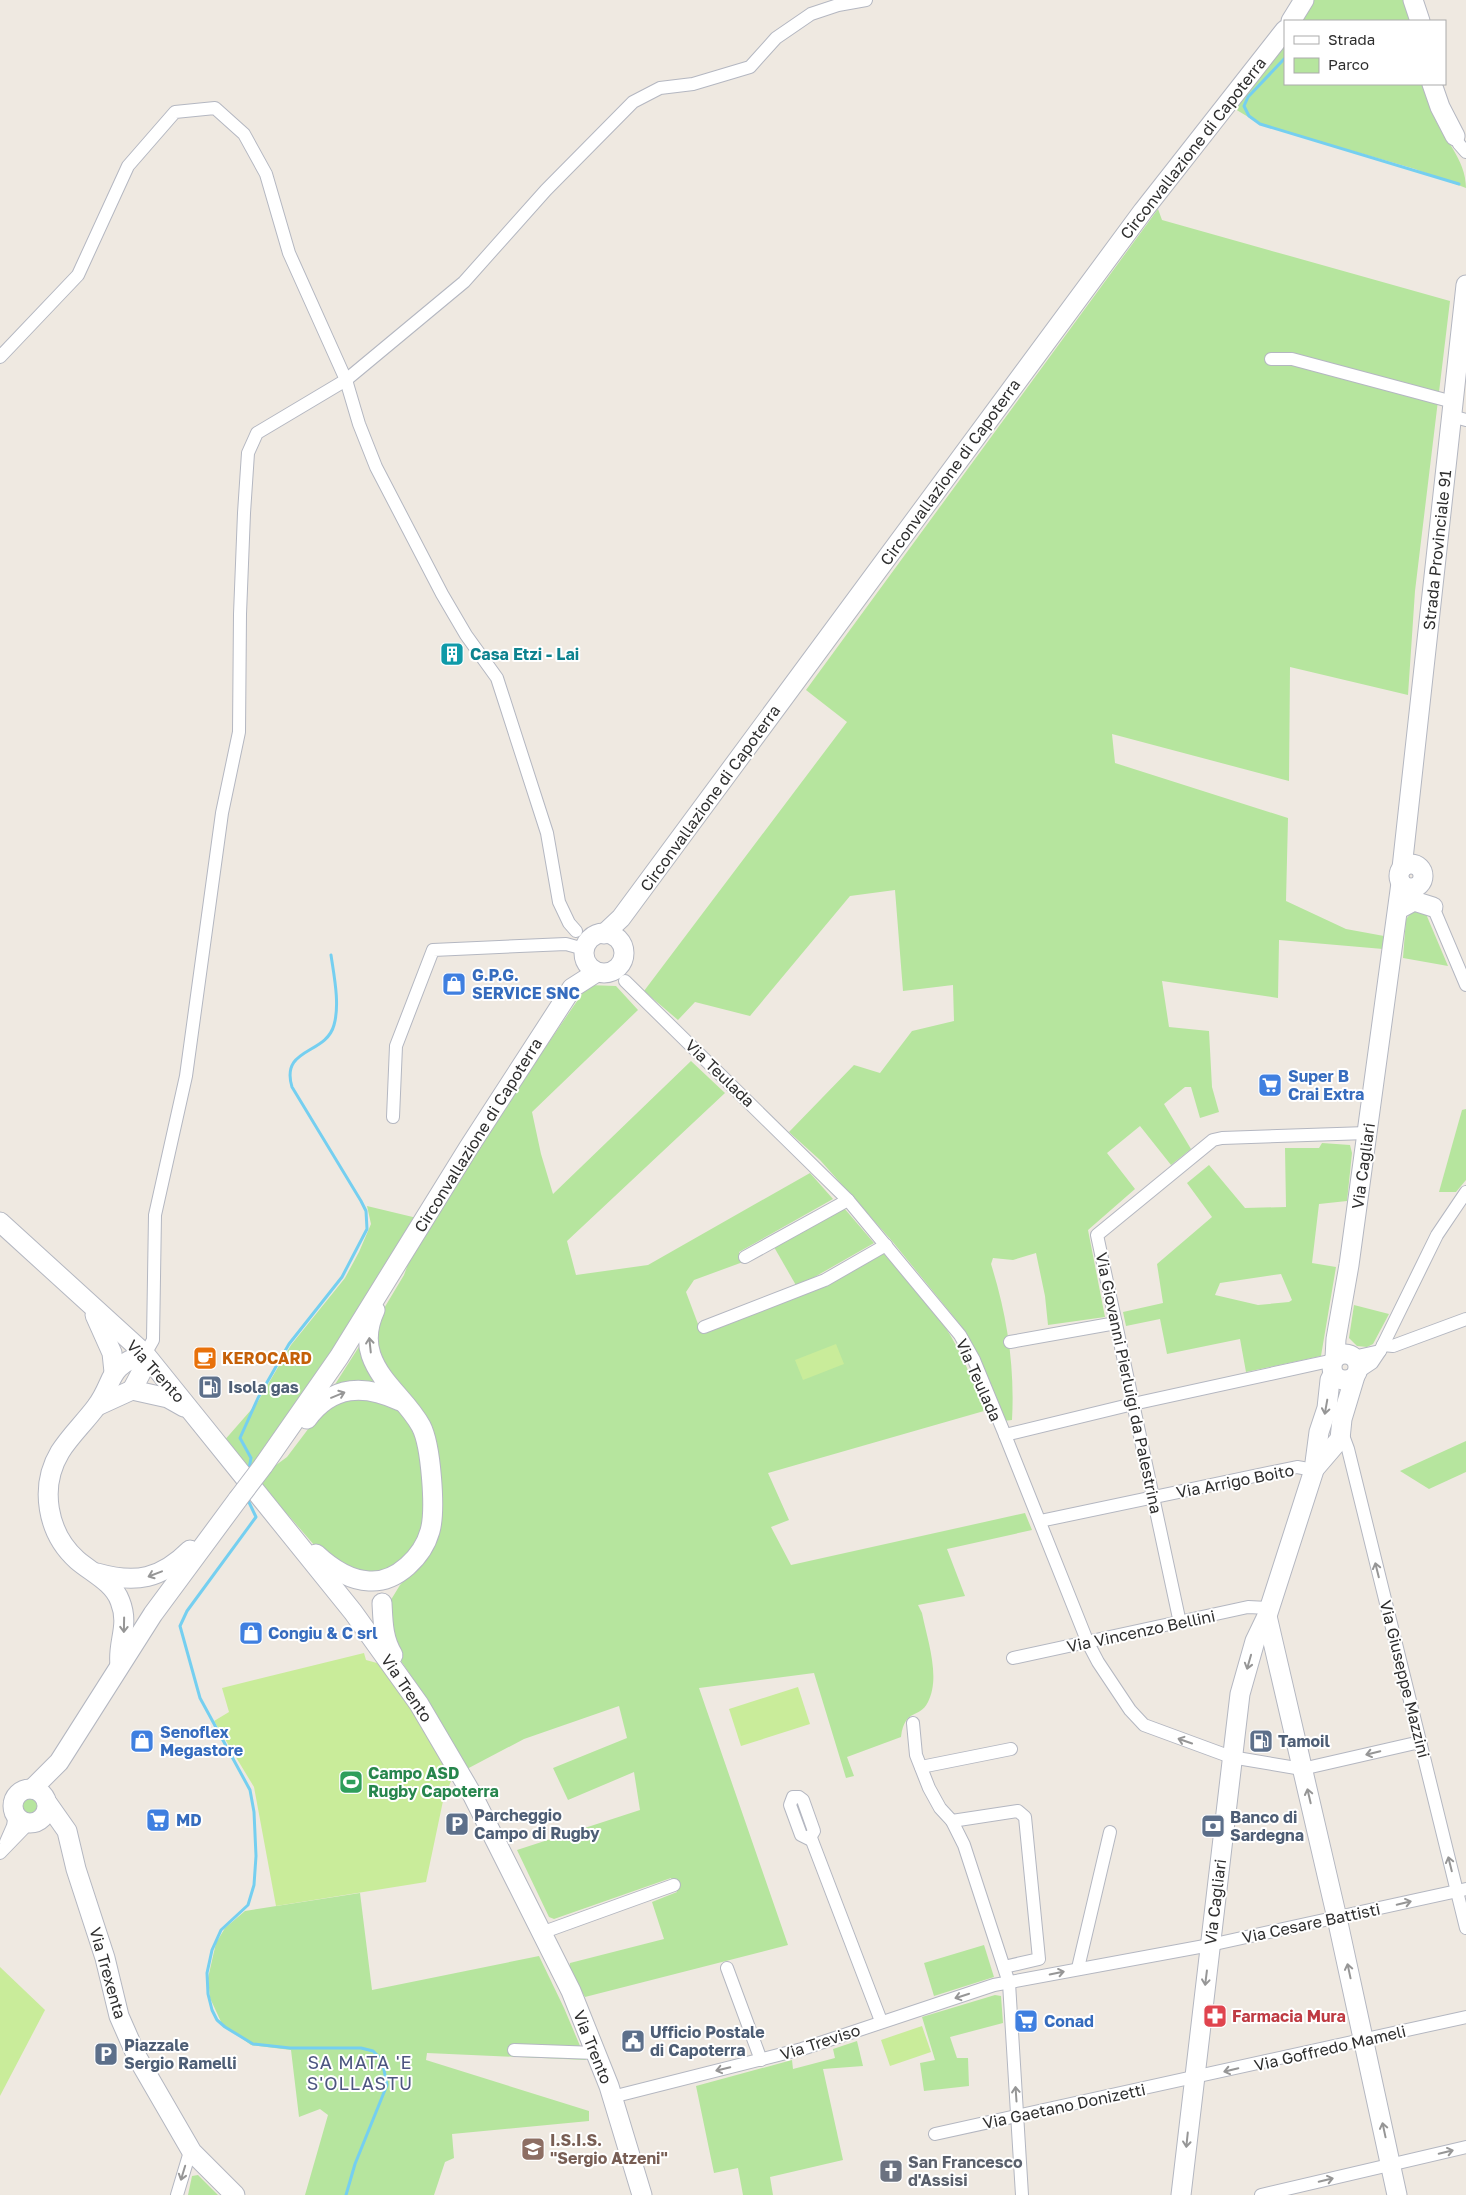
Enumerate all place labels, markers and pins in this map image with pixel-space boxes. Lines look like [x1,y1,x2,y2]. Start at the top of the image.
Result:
building icon: Casa Etzi - Lai [439,641,465,667]
place label: Casa Etzi - Lai [470,644,579,664]
place label: G.P.G. SERVICE SNC [472,965,580,1003]
shop icon: G.P.G. SERVICE SNC [441,971,467,997]
place label: Super B Crai Extra [1288,1066,1364,1104]
supermarket icon: Super B Crai Extra [1257,1072,1283,1098]
cafe icon: KEROCARD [192,1345,218,1371]
place label: KEROCARD [222,1348,312,1368]
fuel station icon: Isola gas [197,1374,223,1400]
place label: Isola gas [228,1377,299,1397]
shop icon: Congiu & C srl [238,1620,264,1646]
place label: Congiu & C srl [268,1623,378,1643]
place label: Senoflex Megastore [160,1722,243,1760]
shop icon: Senoflex Megastore [129,1728,155,1754]
fuel station icon: Tamoil [1248,1728,1274,1754]
place label: Tamoil [1278,1731,1330,1751]
place label: Campo ASD Rugby Capoterra [368,1763,499,1801]
sports icon: Campo ASD Rugby Capoterra [338,1769,364,1795]
place label: Parcheggio Campo di Rugby [474,1805,600,1843]
supermarket icon: MD [145,1807,171,1833]
place label: Banco di Sardegna [1230,1807,1304,1845]
place label: MD [176,1810,202,1830]
parking icon: Parcheggio Campo di Rugby [444,1811,470,1837]
bank icon: Banco di Sardegna [1200,1813,1226,1839]
pharmacy icon: Farmacia Mura [1202,2003,1228,2029]
place label: Farmacia Mura [1232,2006,1346,2026]
supermarket icon: Conad [1013,2008,1039,2034]
place label: Conad [1044,2011,1094,2031]
place label: Ufficio Postale di Capoterra [650,2022,765,2060]
public building icon: Ufficio Postale di Capoterra [620,2028,646,2054]
place label: Piazzale Sergio Ramelli [124,2035,237,2073]
parking icon: Piazzale Sergio Ramelli [93,2041,119,2067]
place label: I.S.I.S. "Sergio Atzeni" [550,2130,668,2168]
school or university icon: I.S.I.S. "Sergio Atzeni" [520,2136,546,2162]
place label: San Francesco d'Assisi [908,2152,1023,2190]
church icon: San Francesco d'Assisi [878,2158,904,2184]

